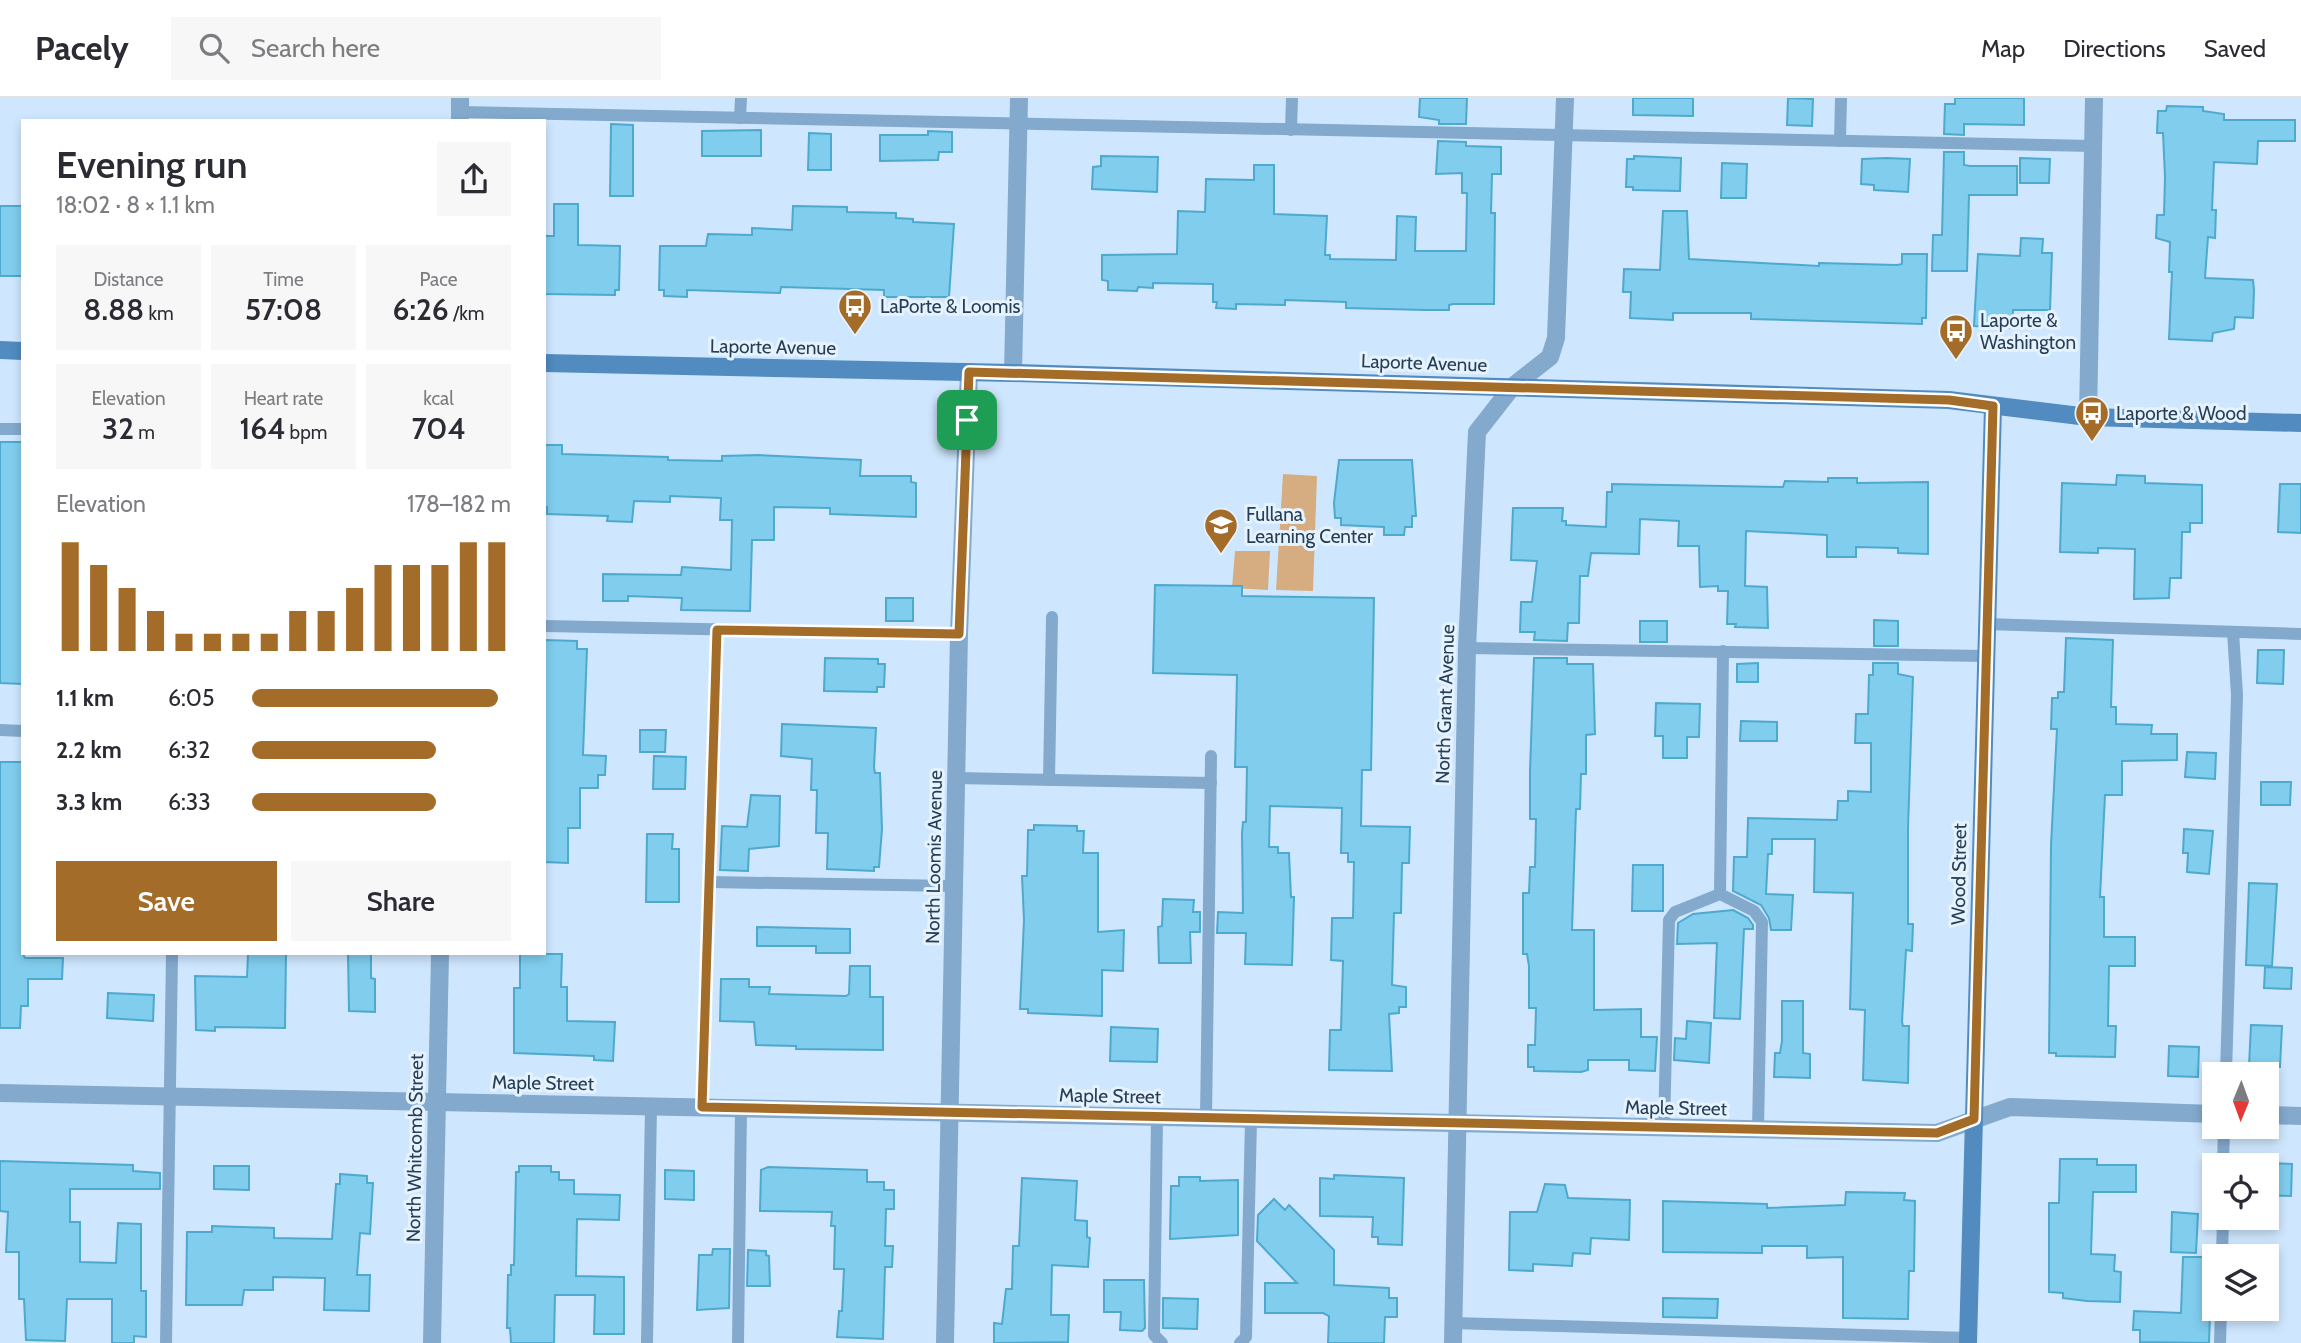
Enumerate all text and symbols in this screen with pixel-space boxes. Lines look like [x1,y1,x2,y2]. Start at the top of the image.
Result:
search box [171,17,661,80]
text: Pacely [35,28,129,68]
icon: search [195,29,233,67]
text: Search here [251,32,380,64]
text: Map [1981,34,2025,63]
text: Directions [2063,34,2166,63]
text: Saved [2204,34,2266,63]
text: Evening run [56,141,248,188]
button: share [437,142,511,216]
text: 18:02 · 8 × 1.1 km [56,191,215,219]
text: Distance [94,268,163,291]
text: Time [263,268,304,291]
text: Pace [420,268,457,291]
bus stop icon: LaPorte & Loomis [836,287,874,336]
text: 8.88 [83,291,144,328]
text: 57:08 [245,291,322,328]
text: 6:26 [393,291,449,328]
place label: LaPorte & Loomis [880,295,1021,318]
text: km [144,302,174,325]
text: /km [449,302,484,325]
place label: Laporte & Washington [1980,309,2076,354]
bus stop icon: Laporte & Washington [1937,312,1975,361]
street label: Laporte Avenue [710,334,837,360]
street label: Laporte Avenue [1361,349,1488,377]
text: Elevation [91,387,166,410]
text: Heart rate [244,387,323,410]
text: kcal [423,387,454,410]
pin [937,390,997,450]
bus stop icon: Laporte & Wood [2073,394,2111,443]
icon: arrive [948,401,986,439]
place label: Laporte & Wood [2116,402,2247,425]
text: 32 [102,410,134,447]
text: 164 [240,410,285,447]
text: 704 [411,410,466,447]
text: m [134,421,155,444]
text: bpm [285,421,327,444]
text: Elevation [56,490,146,518]
text: 178–182 m [407,490,511,518]
place label: Fullana Learning Center [1246,503,1373,548]
school or university icon: Fullana Learning Center [1202,506,1240,555]
street label: North Grant Avenue [1431,624,1459,784]
text: 1.1 km [56,684,114,712]
text: 6:05 [168,684,214,712]
text: 2.2 km [56,736,122,764]
text: 6:32 [168,736,210,764]
street label: North Loomis Avenue [921,770,947,944]
text: 3.3 km [56,788,122,816]
text: 6:33 [168,788,211,816]
street label: Wood Street [1947,822,1971,925]
button: Save [56,861,277,941]
button: Share [291,861,511,941]
street label: North Whitcomb Street [402,1053,428,1242]
north arrow [2202,1062,2278,1139]
map controls [2202,1062,2279,1321]
street label: Maple Street [492,1071,595,1095]
street label: Maple Street [1059,1084,1162,1108]
street label: Maple Street [1625,1096,1728,1120]
button: locate [2202,1153,2279,1230]
button: layers [2202,1244,2279,1321]

